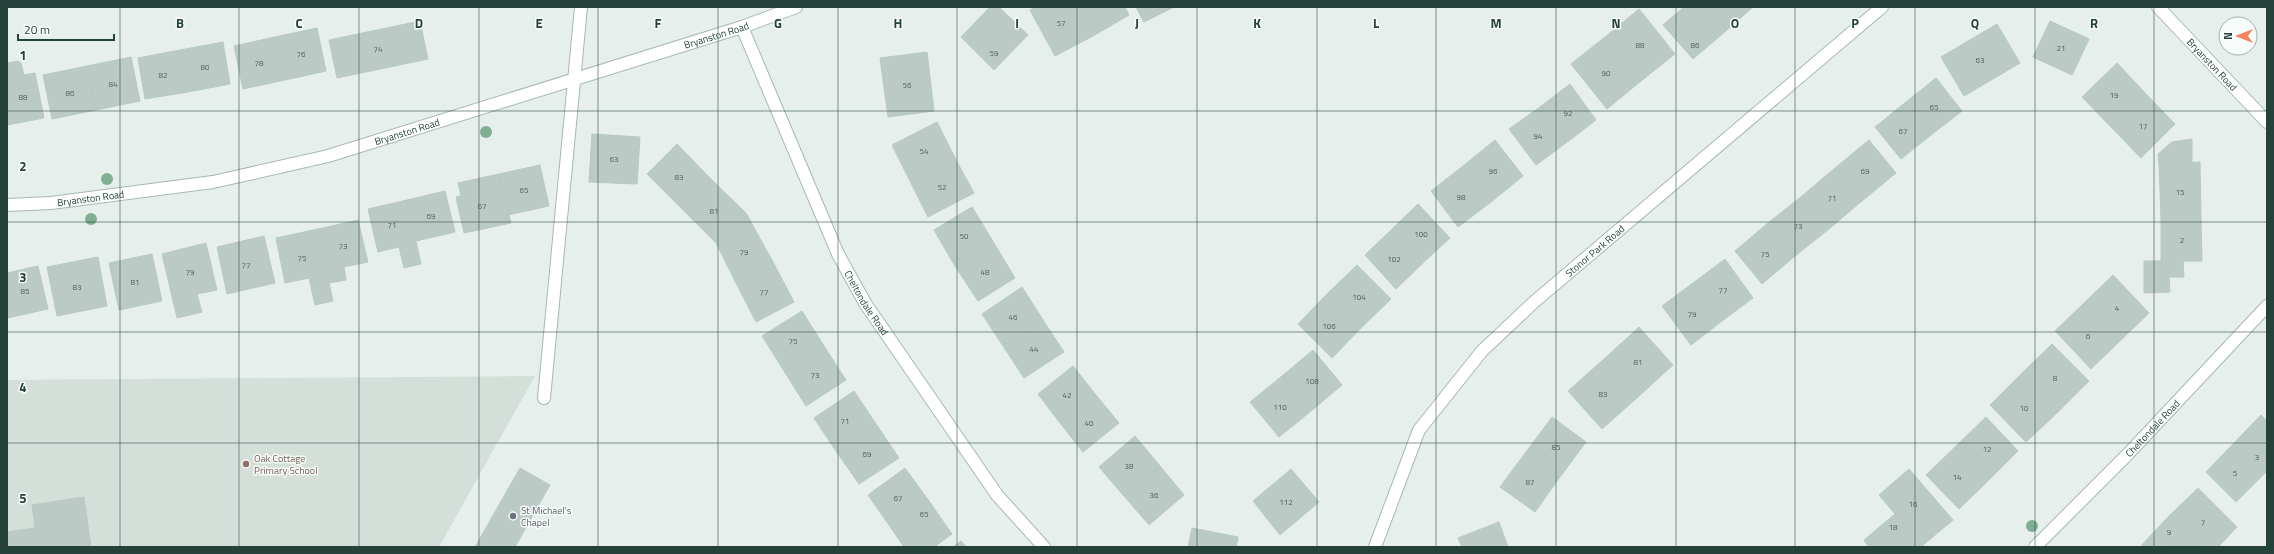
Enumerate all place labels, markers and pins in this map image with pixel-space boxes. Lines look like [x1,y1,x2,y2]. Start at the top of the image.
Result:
place label: Oak Cottage Primary School [254,451,317,478]
marker: Oak Cottage Primary School [241,459,251,469]
place label: St Michael's Chapel [521,503,572,530]
marker: St Michael's Chapel [508,511,518,521]

